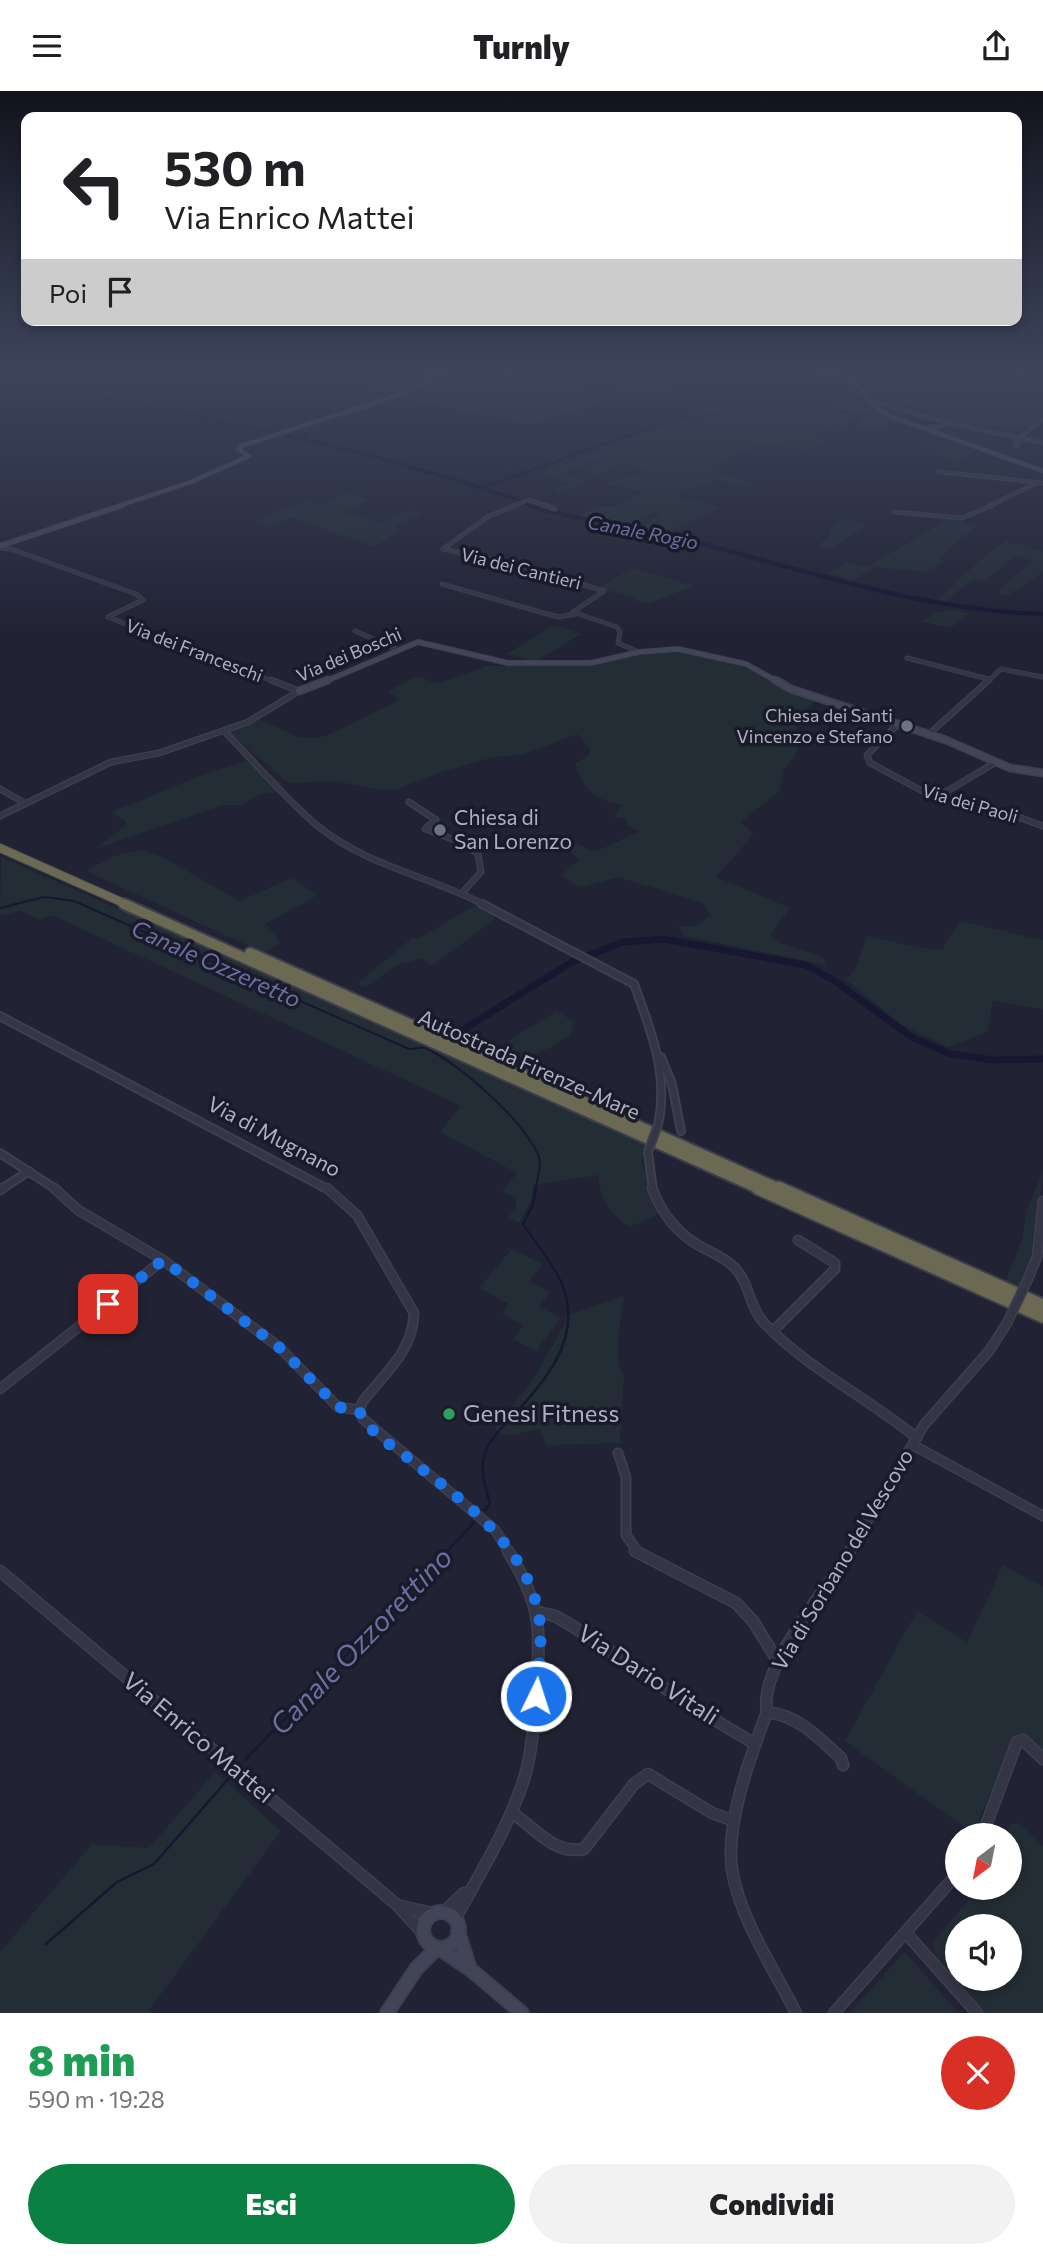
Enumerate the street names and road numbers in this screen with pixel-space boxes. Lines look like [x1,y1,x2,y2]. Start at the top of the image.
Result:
street label: Via dei Cantieri [459,542,584,594]
street label: Via dei Franceschi [123,614,266,686]
street label: Via dei Boschi [293,622,404,686]
street label: Via dei Paoli [920,779,1021,827]
street label: Autostrada Firenze-Mare [415,1003,644,1124]
street label: Via di Mugnano [204,1090,346,1181]
street label: Via di Sorbano del Vescovo [766,1444,918,1674]
street label: Via Dario Vitali [573,1617,725,1730]
street label: Via Enrico Mattei [118,1665,280,1808]

